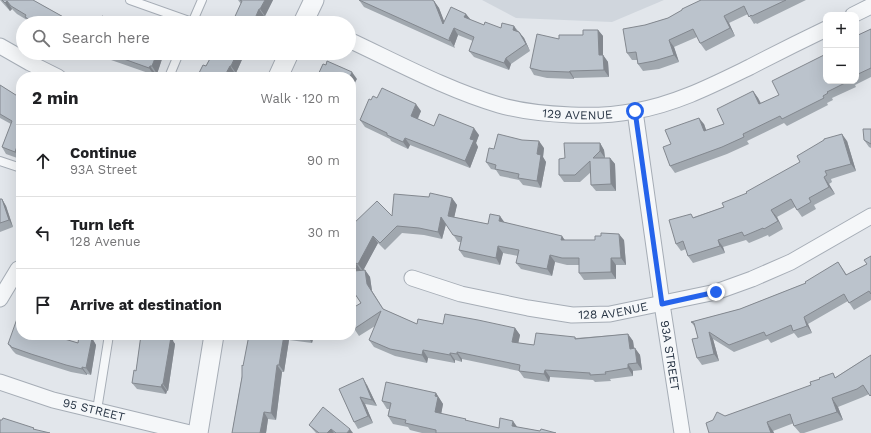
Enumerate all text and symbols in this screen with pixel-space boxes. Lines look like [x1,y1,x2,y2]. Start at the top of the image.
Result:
map controls [823,12,859,84]
button: + [823,12,859,48]
search box [16,16,356,60]
icon: search [30,27,52,49]
text: Search here [62,29,150,47]
button: − [823,48,859,84]
text: 2 min [32,88,78,108]
text: Walk · 120 m [261,91,340,106]
route start [626,102,644,120]
street label: 129 AVENUE [542,106,614,122]
text: Continue [70,144,137,162]
icon: ahead [32,150,54,172]
text: 90 m [307,153,340,168]
text: 93A Street [70,162,137,177]
text: Turn left [70,216,134,234]
icon: left [32,222,54,244]
text: 30 m [308,225,340,240]
text: 128 Avenue [70,234,141,249]
route end [707,283,725,301]
icon: arrive [32,294,54,316]
text: Arrive at destination [70,296,222,314]
street label: 128 AVENUE [578,299,650,322]
street label: 93A STREET [658,319,682,392]
street label: 95 STREET [61,396,126,424]

